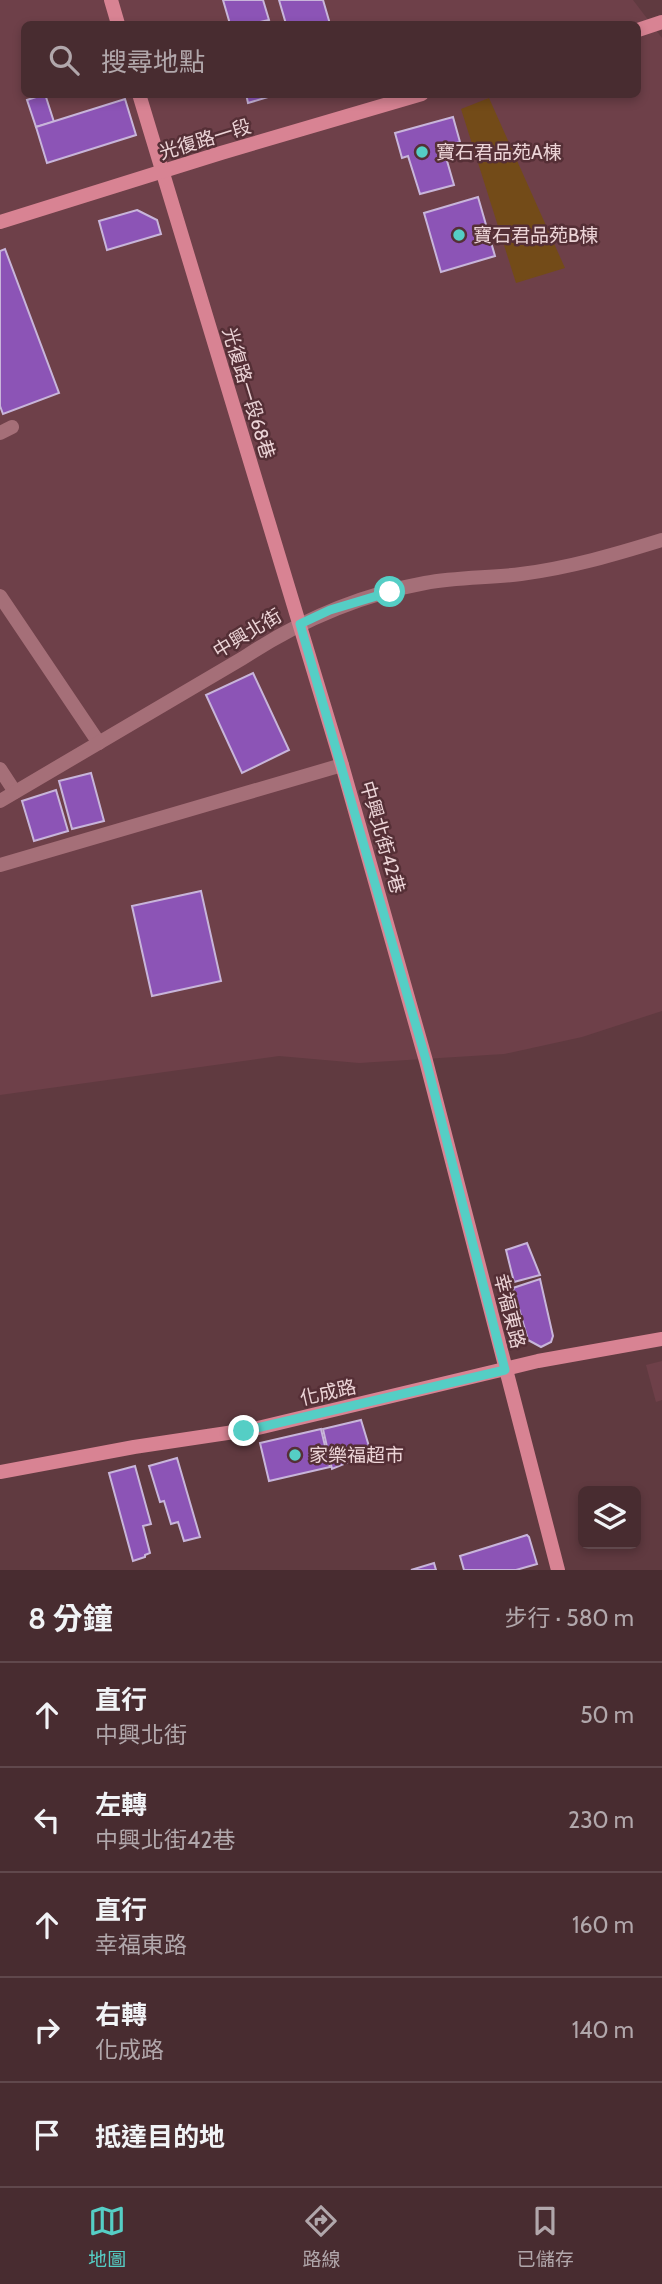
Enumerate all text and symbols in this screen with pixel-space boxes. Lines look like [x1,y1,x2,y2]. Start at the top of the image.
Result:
search box [21,21,641,98]
icon: search [45,41,83,79]
text: 搜尋地點 [101,46,205,78]
street label: 光復路一段 [156,115,254,164]
place label: 寶石君品苑A棟 [436,141,562,164]
marker: 寶石君品苑A棟 [414,144,430,160]
place label: 寶石君品苑B棟 [473,224,598,247]
marker: 寶石君品苑B棟 [451,227,467,243]
street label: 光復路一段68巷 [218,325,279,462]
route start [374,576,405,607]
street label: 中興北街 [209,604,286,663]
street label: 中興北街42巷 [355,778,410,896]
street label: 幸福東路 [489,1271,530,1351]
street label: 化成路 [298,1375,358,1410]
route end [228,1415,259,1446]
place label: 家樂福超市 [309,1444,404,1467]
marker: 家樂福超市 [287,1447,303,1463]
map controls [578,1486,641,1549]
button: layers [578,1486,641,1549]
text: 8 分鐘 [28,1600,113,1637]
text: 步行 · 580 m [504,1604,634,1632]
text: 直行 [95,1684,147,1716]
icon: ahead [28,1696,66,1734]
text: 50 m [580,1701,634,1729]
text: 中興北街 [95,1721,187,1749]
text: 左轉 [95,1789,147,1821]
icon: left [28,1801,66,1839]
text: 230 m [568,1806,634,1834]
text: 中興北街42巷 [95,1826,235,1854]
text: 直行 [95,1894,147,1926]
icon: ahead [28,1906,66,1944]
text: 160 m [572,1911,634,1939]
text: 幸福東路 [95,1931,187,1959]
text: 右轉 [95,1999,147,2031]
icon: right [28,2011,66,2049]
text: 140 m [572,2016,634,2044]
text: 化成路 [95,2036,164,2064]
icon: arrive [28,2116,66,2154]
text: 抵達目的地 [95,2121,225,2153]
tab: 地圖 [88,2202,126,2271]
tab: 路線 [302,2202,341,2271]
tab: 已儲存 [517,2202,574,2271]

